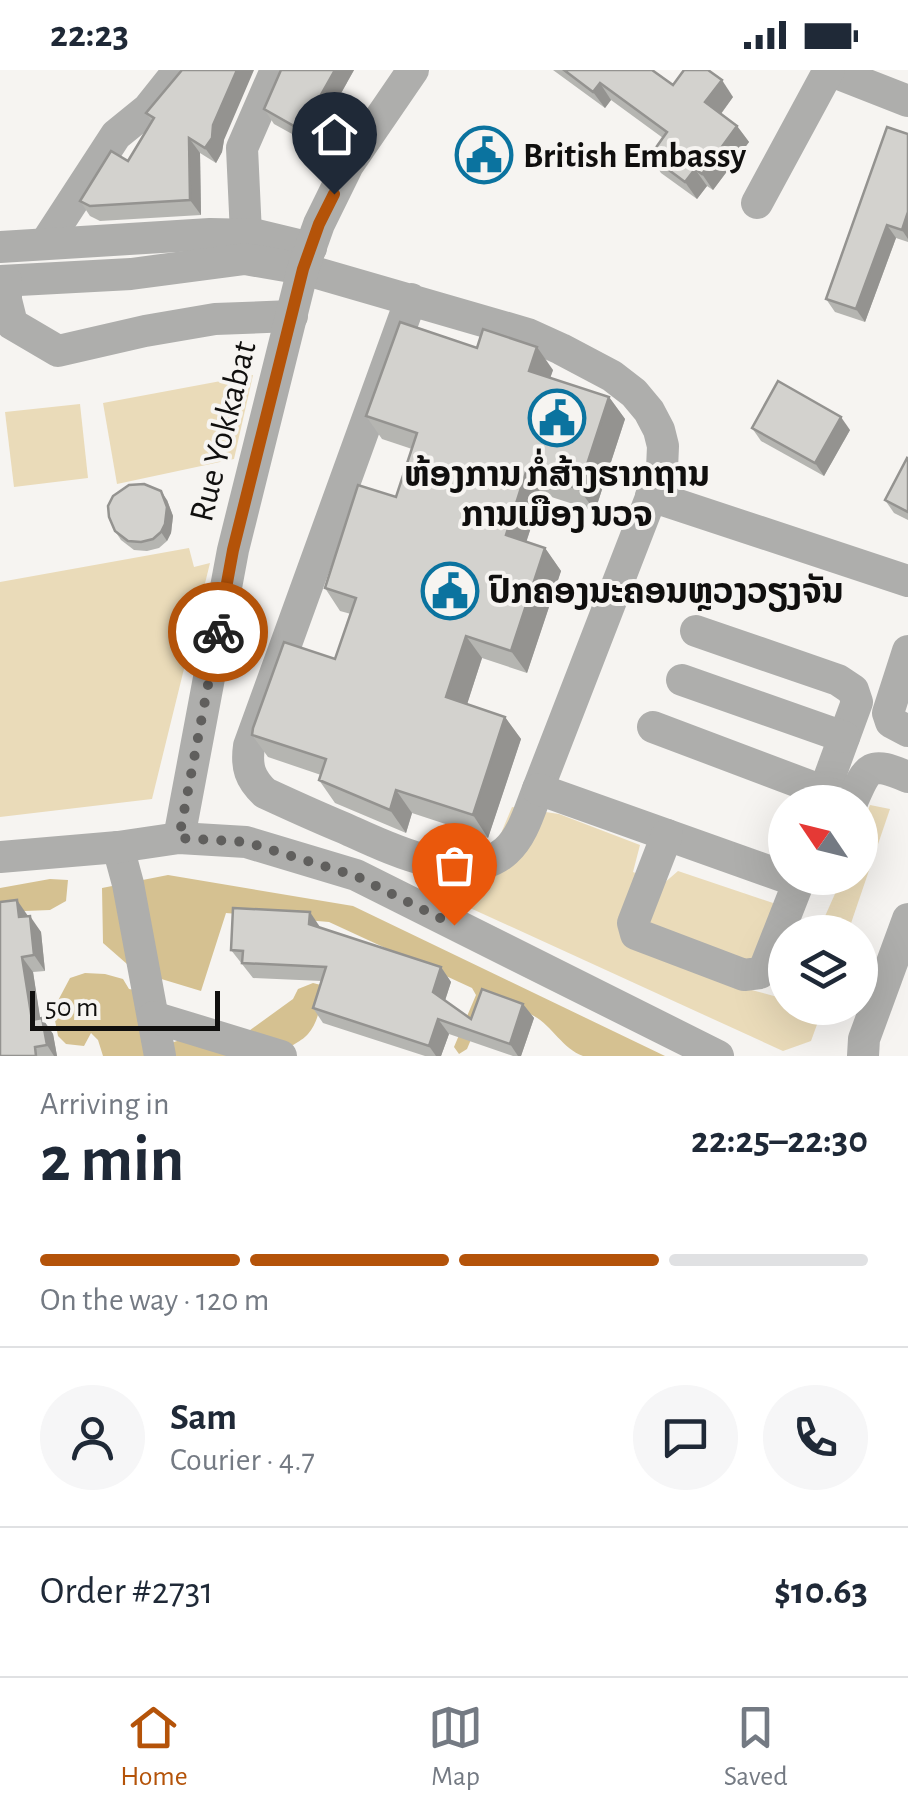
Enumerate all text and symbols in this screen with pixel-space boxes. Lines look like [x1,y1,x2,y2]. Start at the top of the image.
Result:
text: 22:23 [50,16,129,54]
pin [292,92,377,195]
icon: home [307,107,362,162]
public building icon: British Embassy [454,125,514,185]
place label: British Embassy [523,139,746,174]
street label: Rue Yokkabat [184,338,263,525]
public building icon: ຫ້ອງການ ກໍ່ສ້າງຮາກຖານ ການເມືອງ ນວຈ [527,388,587,448]
place label: ຫ້ອງການ ກໍ່ສ້າງຮາກຖານ ການເມືອງ ນວຈ [404,448,710,533]
public building icon: ປົກຄອງນະຄອນຫຼວງວຽງຈັນ [420,561,480,621]
place label: ປົກຄອງນະຄອນຫຼວງວຽງຈັນ [488,573,844,612]
courier [168,582,268,682]
icon: bike [191,605,246,660]
north arrow [768,785,878,895]
map controls [768,785,878,1025]
pin [412,823,497,926]
icon: bag [427,838,482,893]
button: layers [768,915,878,1025]
scale bar [30,986,220,1030]
text: 50 m [45,994,99,1022]
text: Arriving in [40,1088,169,1120]
text: 22:25–22:30 [691,1122,868,1160]
text: 2 min [40,1128,184,1193]
text: On the way · 120 m [40,1284,269,1316]
button: person [40,1385,145,1490]
button: chat [633,1385,738,1490]
button: phone [763,1385,868,1490]
text: Sam [170,1399,237,1437]
text: Courier · 4.7 [170,1444,315,1476]
text: Order #2731 [40,1573,214,1611]
text: $10.63 [774,1573,868,1611]
tab: Home [120,1700,188,1794]
tab: Map [428,1700,483,1794]
tab: Saved [724,1700,788,1794]

